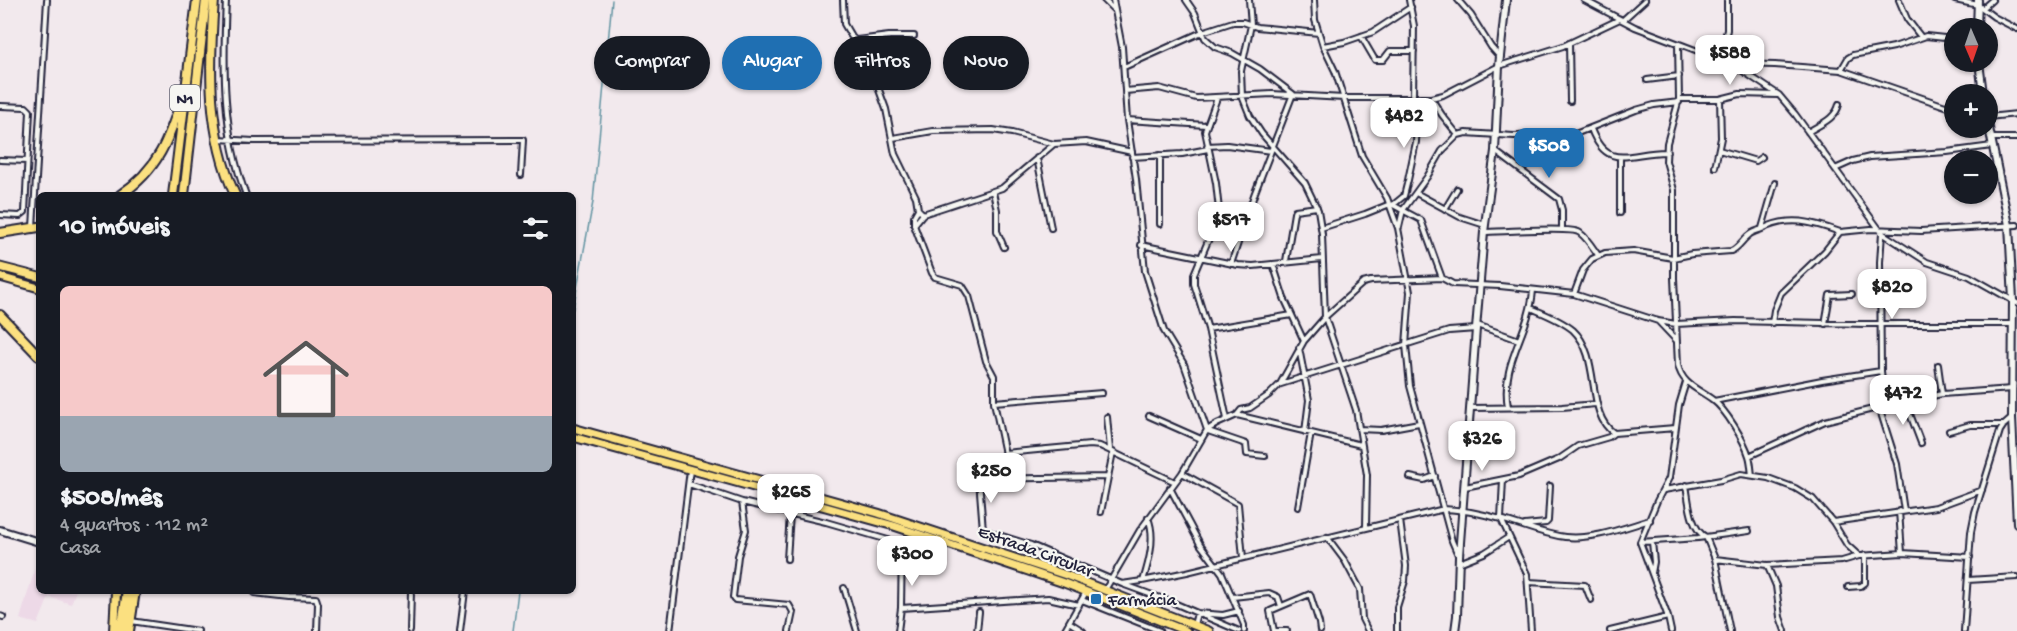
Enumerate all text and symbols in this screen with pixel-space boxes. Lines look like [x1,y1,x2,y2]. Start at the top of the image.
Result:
north arrow [1944,18,1998,72]
map controls [1944,18,1998,204]
pin: $588 [1694,35,1766,86]
chip: Comprar [594,36,710,90]
chip: Alugar [722,36,822,90]
chip: Filtros [834,36,931,90]
chip: Novo [943,36,1029,90]
text: $588 [1709,43,1751,66]
button: + [1944,84,1998,138]
road number: N1 [170,85,200,111]
pin: $482 [1368,98,1440,149]
text: $482 [1384,106,1424,129]
pin: $508 [1513,128,1585,179]
text: $508 [1528,136,1570,159]
button: − [1944,150,1998,204]
pin: $517 [1195,202,1267,253]
text: $517 [1212,210,1250,233]
icon: filters [519,212,552,245]
text: 10 imóveis [60,213,169,244]
pin: $820 [1856,269,1928,320]
text: $820 [1871,277,1913,300]
icon: home [252,325,360,433]
pin: $472 [1867,375,1939,426]
text: $472 [1884,383,1922,406]
pin: $326 [1446,421,1518,472]
text: $326 [1462,429,1502,452]
pin: $250 [955,453,1027,504]
text: $250 [971,461,1011,484]
pin: $265 [755,474,827,525]
text: $265 [771,482,811,505]
text: $508/mês [60,484,162,515]
text: 4 quartos · 112 m² [60,515,208,538]
street label: Estrada Circular [975,522,1097,584]
pin: $300 [876,536,948,587]
text: Casa [60,538,100,561]
text: $300 [891,544,933,567]
place label: Farmácia [1107,591,1177,612]
marker: Farmácia [1089,592,1103,606]

